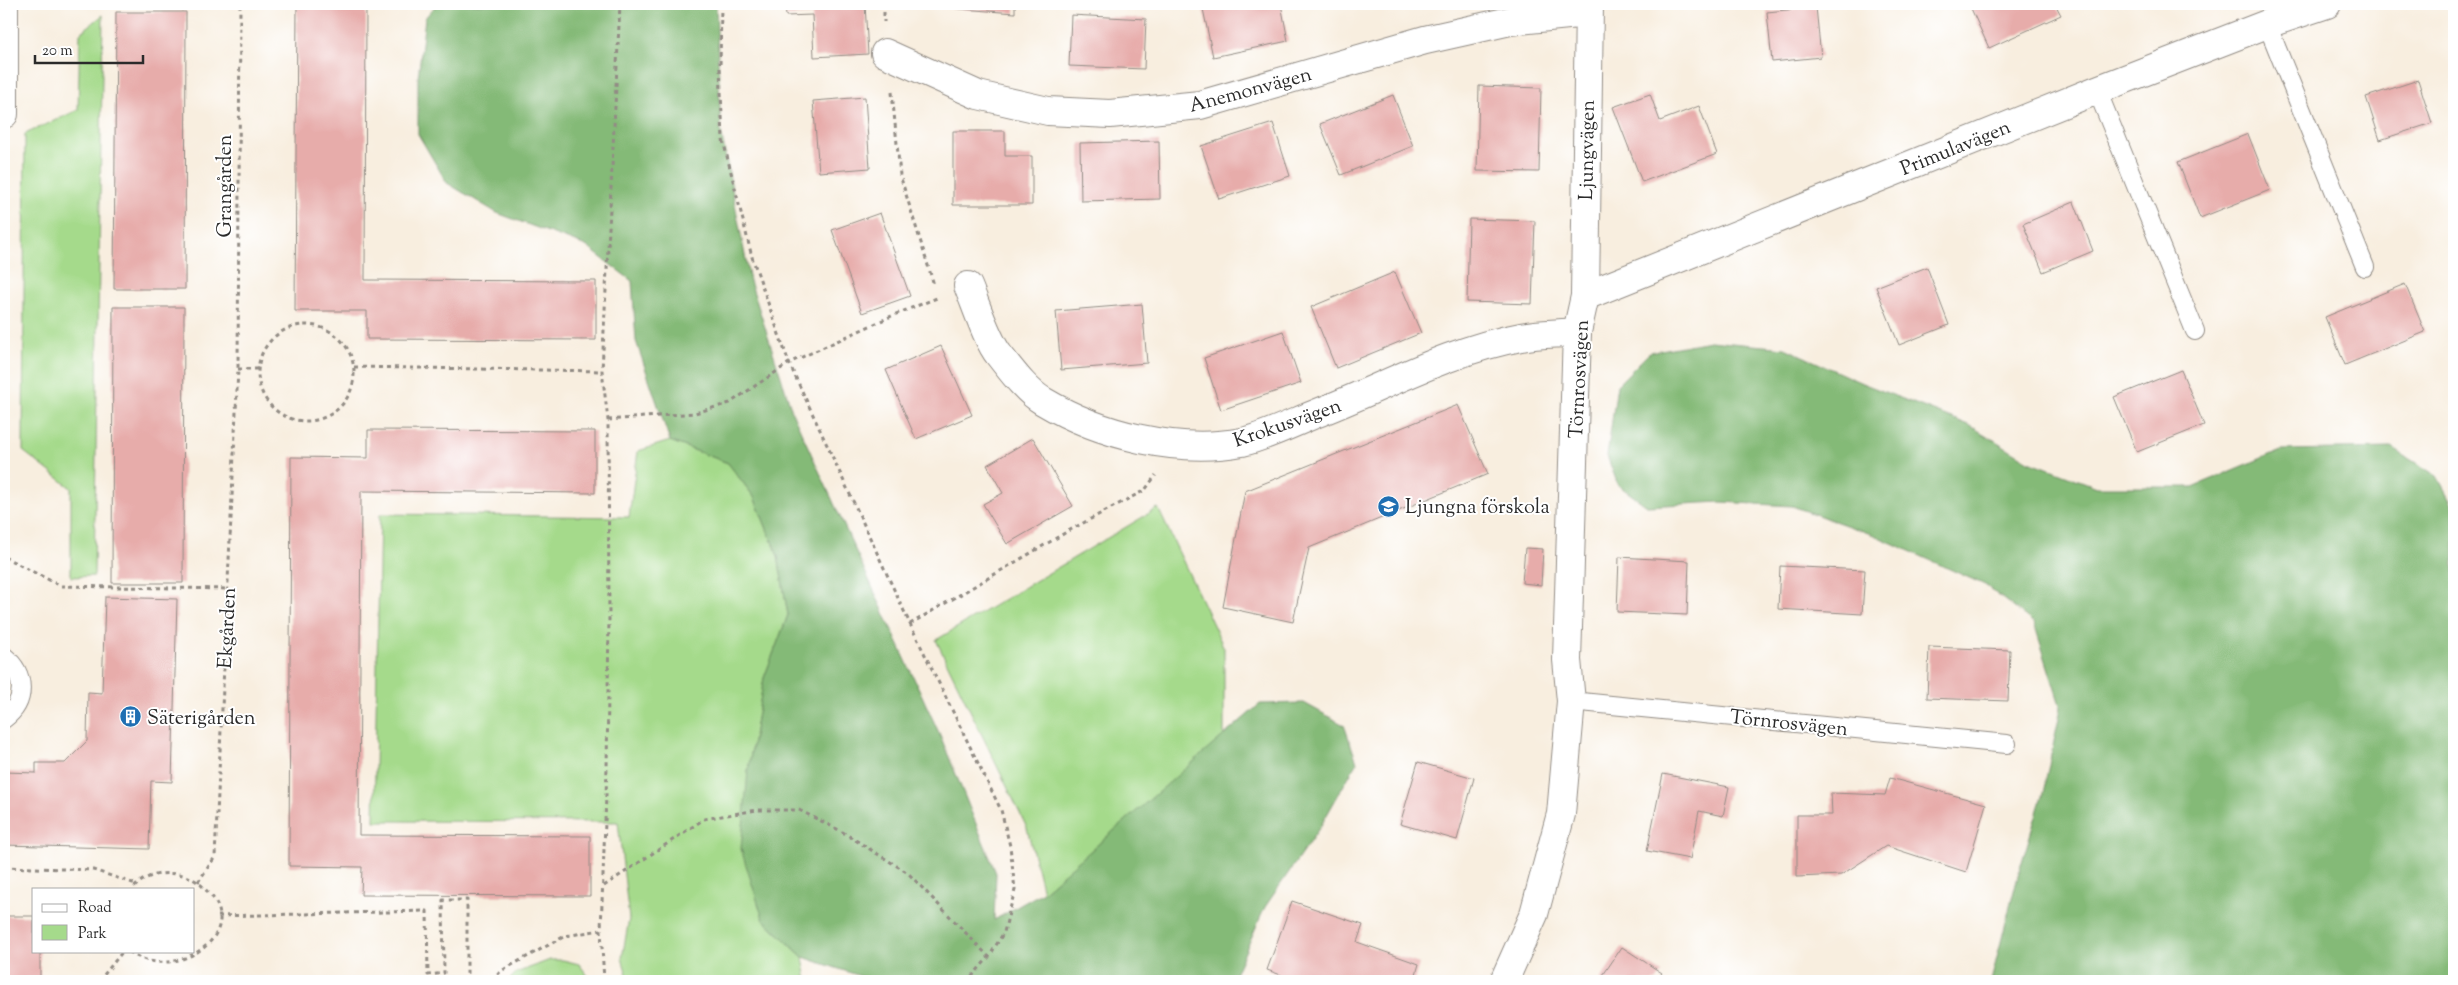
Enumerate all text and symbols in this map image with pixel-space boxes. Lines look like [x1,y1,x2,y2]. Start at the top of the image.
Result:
scale bar [35,32,142,64]
text: 20 m [42,41,73,62]
street label: Anemonvägen [1186,61,1315,122]
street label: Ljungvägen [1573,99,1604,201]
street label: Primulavägen [1896,114,2016,185]
street label: Grangården [212,134,241,238]
street label: Törnrosvägen [1563,319,1598,439]
street label: Krokusvägen [1230,392,1346,456]
school or university icon: Ljungna förskola [1377,494,1401,518]
place label: Ljungna förskola [1405,494,1550,523]
street label: Ekgården [212,587,245,670]
street label: Törnrosvägen [1728,704,1850,745]
building icon: Säterigården [119,705,143,729]
place label: Säterigården [147,705,256,734]
legend [32,888,195,952]
text: Road [78,898,112,919]
text: Park [78,924,107,945]

